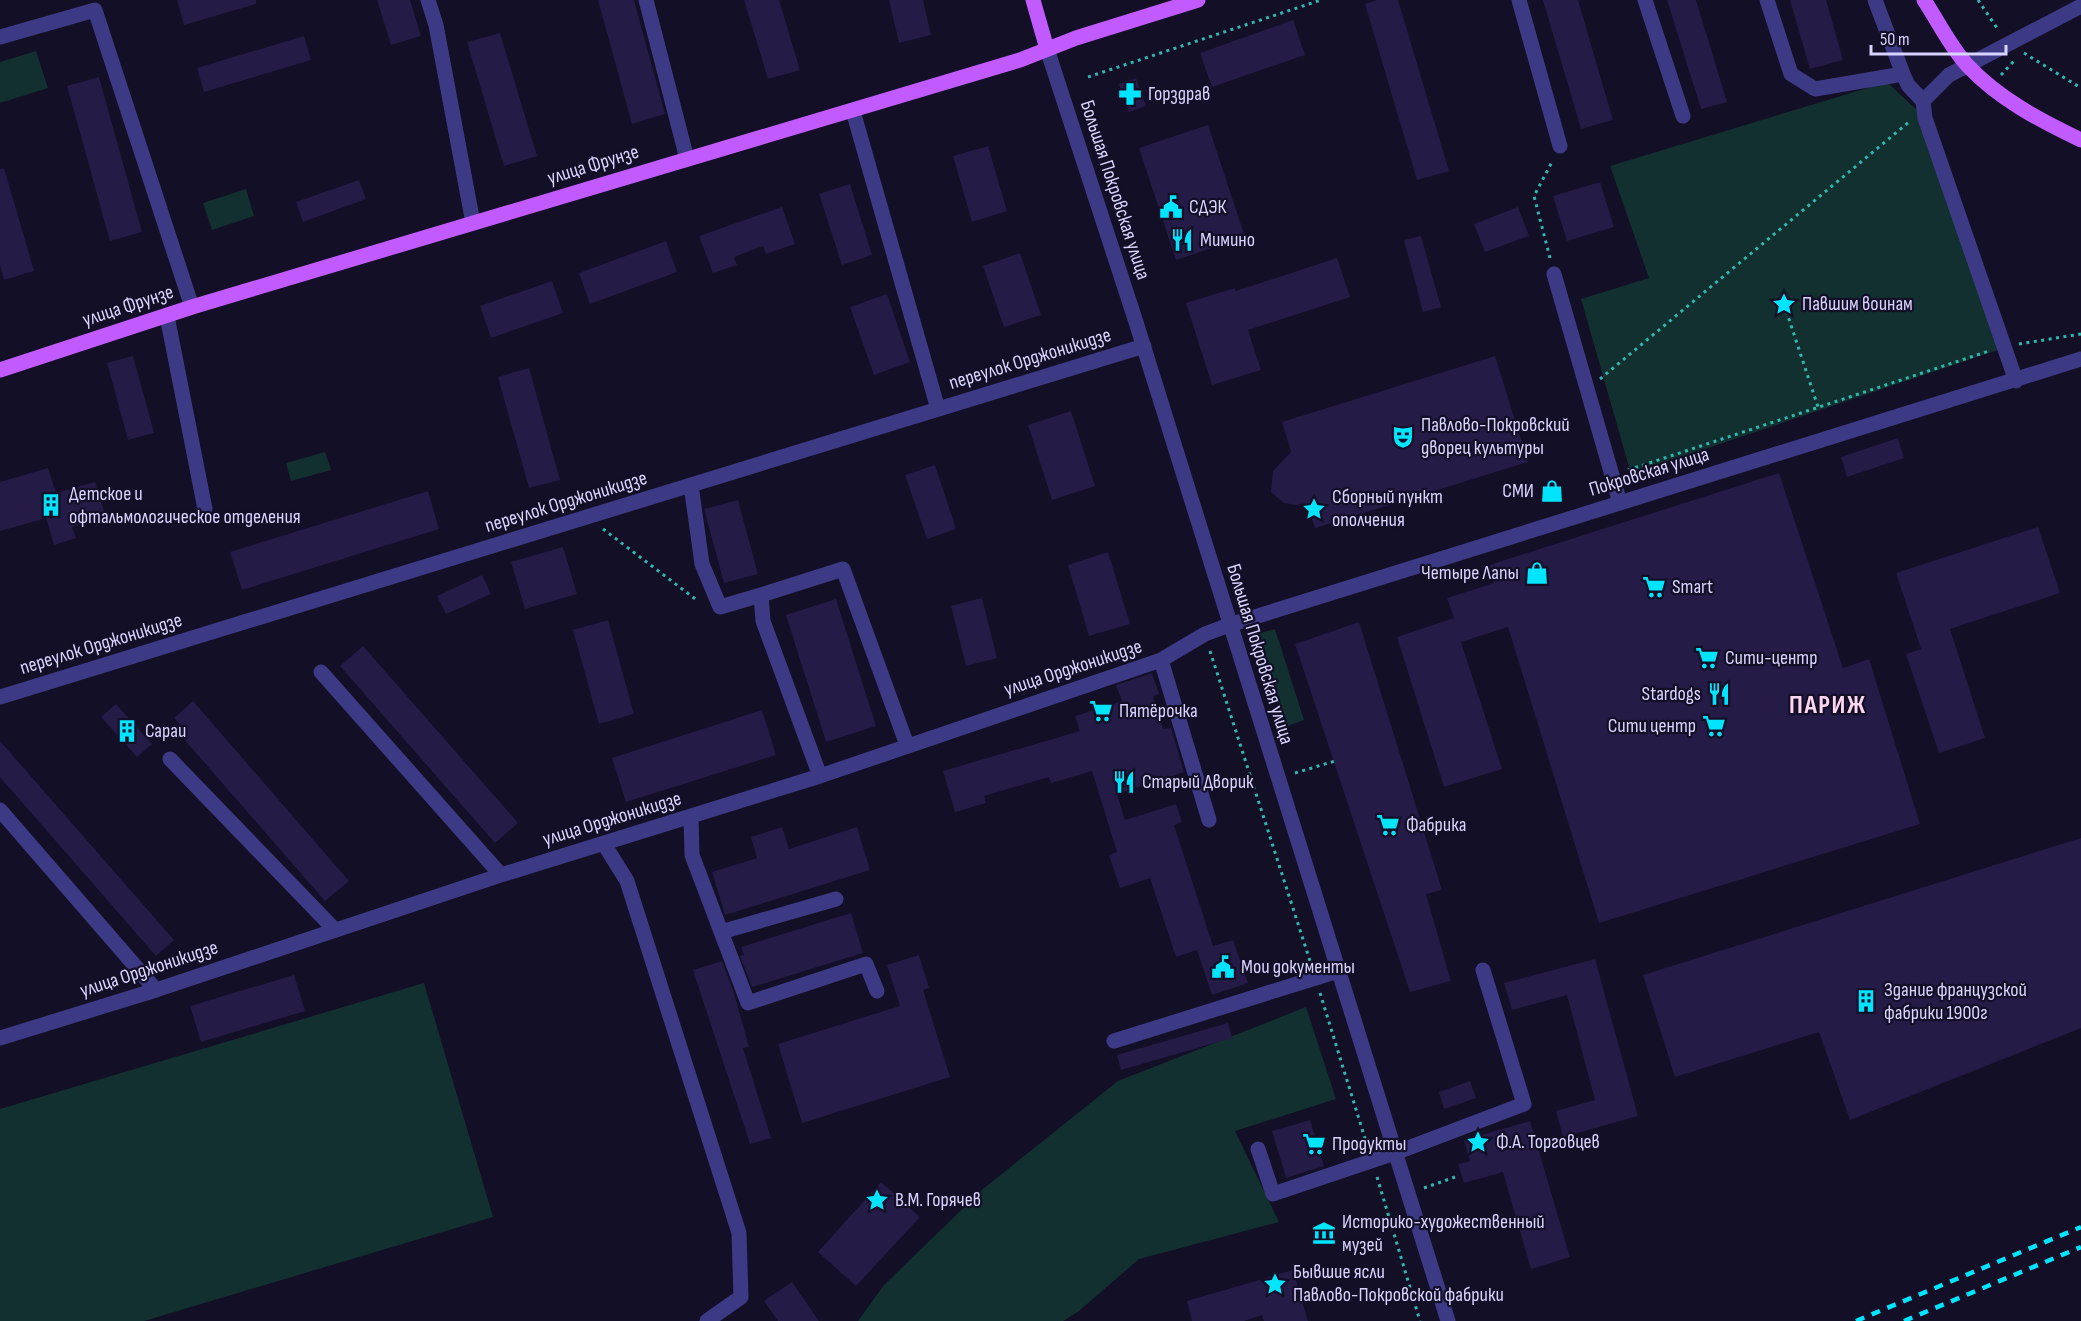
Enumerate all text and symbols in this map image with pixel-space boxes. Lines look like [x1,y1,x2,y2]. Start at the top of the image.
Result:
scale bar [1871,18,2006,56]
text: 50 m [1880,29,1910,50]
pharmacy icon: Горздрав [1117,81,1143,107]
place label: Горздрав [1148,82,1210,106]
street label: Большая Покровская улица [1075,97,1155,283]
street label: улица Фрунзе [544,140,642,190]
public building icon: СДЭК [1158,194,1184,220]
place label: СДЭК [1189,195,1227,219]
restaurant icon: Мимино [1169,227,1195,253]
place label: Мимино [1200,228,1255,252]
street label: улица Фрунзе [79,280,177,332]
place icon: Павшим воинам [1771,291,1797,317]
place label: Павшим воинам [1802,292,1913,316]
street label: переулок Орджоникидзе [946,323,1114,395]
place label: Павлово-Покровский дворец культуры [1421,413,1570,460]
theatre icon: Павлово-Покровский дворец культуры [1390,424,1416,450]
street label: Покровская улица [1586,442,1712,502]
street label: переулок Орджоникидзе [482,466,650,538]
shop icon: СМИ [1539,478,1565,504]
place label: СМИ [1502,479,1534,503]
place label: Детское и офтальмологическое отделения [69,482,301,529]
place label: Сборный пункт ополчения [1332,485,1443,532]
building icon: Детское и офтальмологическое отделения [38,492,64,518]
place icon: Сборный пункт ополчения [1301,496,1327,522]
shop icon: Четыре Лапы [1524,560,1550,586]
street label: Большая Покровская улица [1221,561,1299,747]
place label: Четыре Лапы [1421,561,1519,585]
supermarket icon: Smart [1641,574,1667,600]
place label: Smart [1672,575,1713,599]
street label: переулок Орджоникидзе [17,608,185,680]
street label: улица Орджоникидзе [1001,634,1145,702]
supermarket icon: Сити-центр [1694,645,1720,671]
place label: Сити-центр [1725,646,1817,670]
restaurant icon: Stardogs [1706,681,1732,707]
place label: Stardogs [1642,682,1701,706]
district label: ПАРИЖ [1789,690,1867,721]
supermarket icon: Пятёрочка [1088,698,1114,724]
place label: Пятёрочка [1119,699,1198,723]
supermarket icon: Сити центр [1701,713,1727,739]
place label: Сити центр [1608,714,1696,738]
building icon: Сараи [114,718,140,744]
place label: Сараи [145,719,186,743]
restaurant icon: Старый Дворик [1111,769,1137,795]
place label: Старый Дворик [1142,770,1254,794]
street label: улица Орджоникидзе [540,786,684,852]
supermarket icon: Фабрика [1375,812,1401,838]
place label: Фабрика [1406,813,1466,837]
street label: улица Орджоникидзе [77,935,221,1003]
public building icon: Мои документы [1210,954,1236,980]
place label: Мои документы [1241,955,1355,979]
place label: Здание французской фабрики 1900г [1884,978,2027,1025]
building icon: Здание французской фабрики 1900г [1853,988,1879,1014]
place icon: Ф.А. Торговцев [1465,1129,1491,1155]
place label: Ф.А. Торговцев [1496,1130,1600,1154]
supermarket icon: Продукты [1301,1131,1327,1157]
place label: Продукты [1332,1132,1407,1156]
place icon: В.М. Горячев [864,1187,890,1213]
place label: В.М. Горячев [895,1188,981,1212]
place label: Историко-художественный музей [1342,1210,1545,1257]
museum icon: Историко-художественный музей [1311,1220,1337,1246]
place label: Бывшие ясли Павлово-Покровской фабрики [1293,1260,1504,1307]
place icon: Бывшие ясли Павлово-Покровской фабрики [1262,1271,1288,1297]

